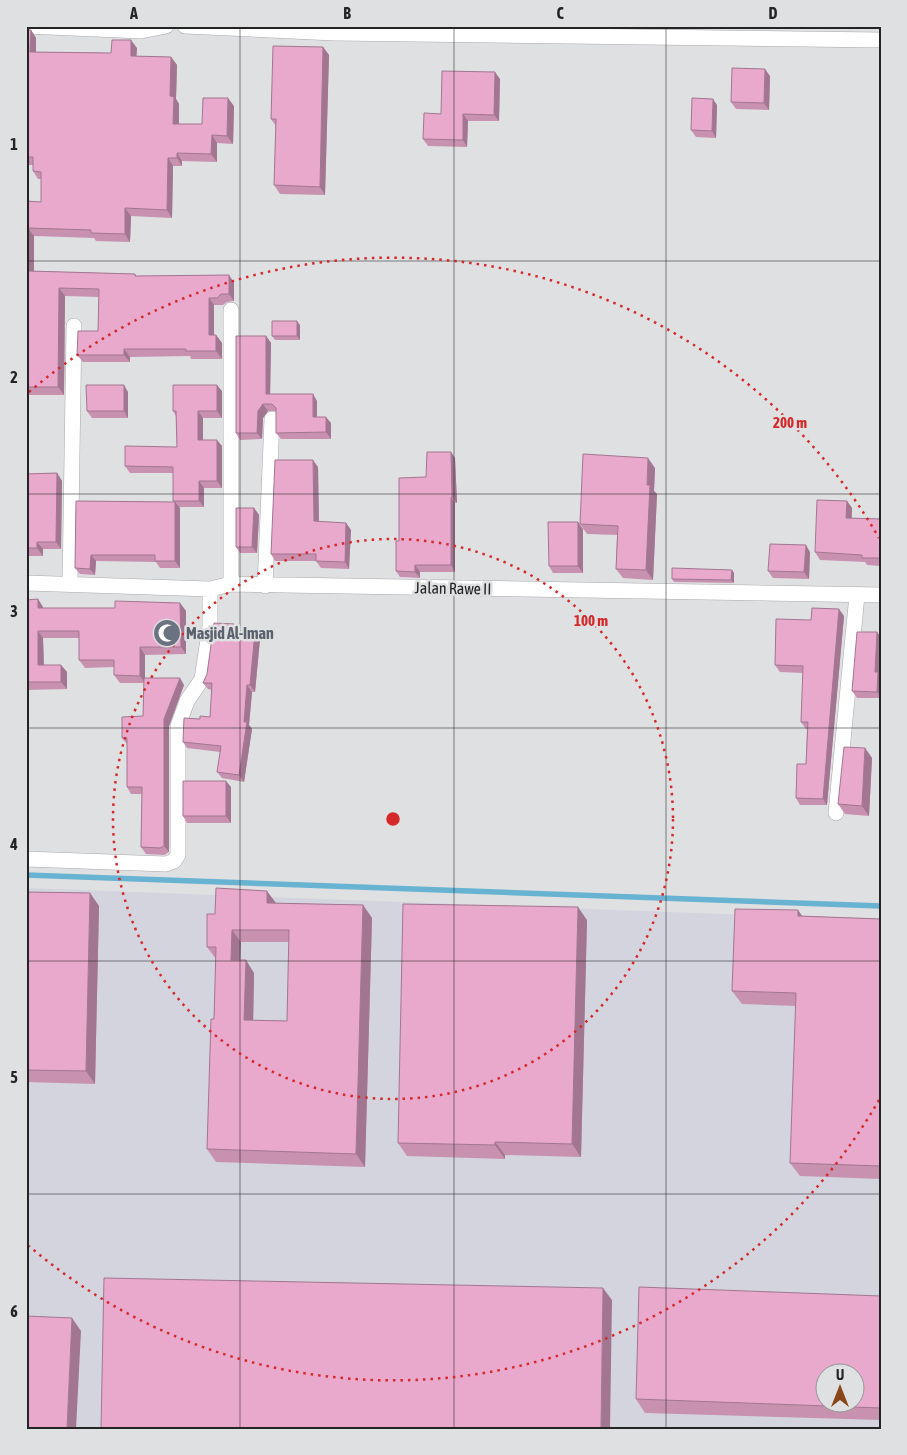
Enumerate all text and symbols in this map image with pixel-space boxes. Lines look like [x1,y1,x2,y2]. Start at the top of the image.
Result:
text: A [129,4,138,22]
text: B [343,4,351,22]
text: C [556,4,564,22]
text: D [769,4,778,22]
text: 1 [10,135,18,153]
text: 2 [10,368,18,386]
text: 200 m [773,414,807,431]
street label: Jalan Rawe II [415,578,491,598]
text: 3 [10,602,18,620]
text: 100 m [574,612,608,629]
mosque icon: Masjid Al-Iman [152,618,182,648]
place label: Masjid Al-Iman [186,624,274,642]
centre of rings [384,810,402,828]
text: 4 [9,835,18,853]
text: 5 [10,1068,18,1086]
text: 6 [10,1302,18,1320]
north arrow [814,1362,864,1412]
text: U [836,1367,844,1383]

